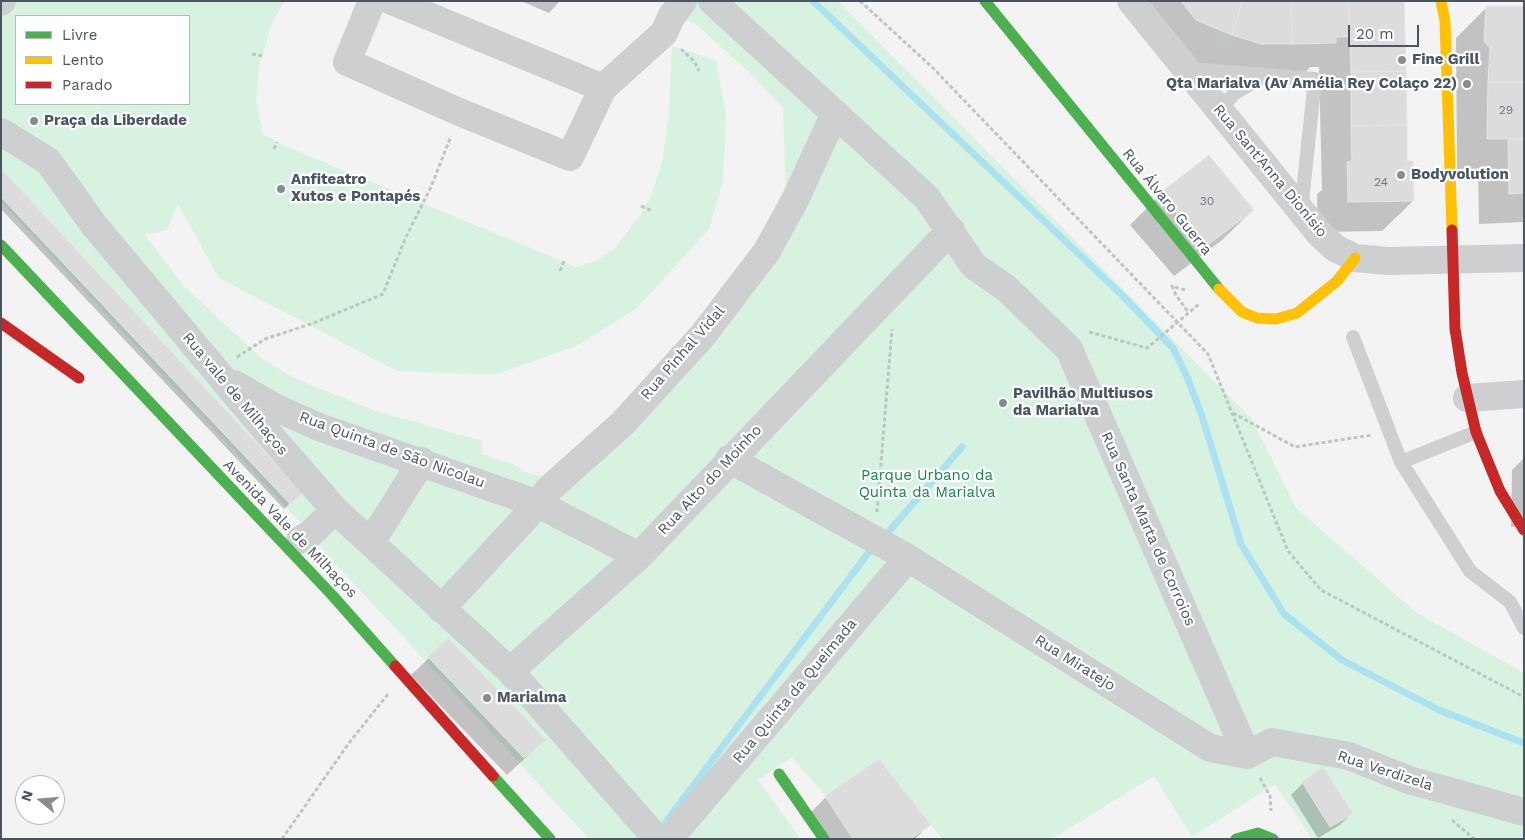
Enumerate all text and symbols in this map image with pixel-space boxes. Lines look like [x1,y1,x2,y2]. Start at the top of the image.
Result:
legend [15,15,190,105]
scale bar [1350,15,1421,47]
text: 20 m [1356,25,1394,43]
text: Livre [62,26,97,44]
text: Lento [62,51,104,69]
place label: Fine Grill [1412,51,1479,69]
marker: Fine Grill [1396,54,1408,66]
place label: Qta Marialva (Av Amélia Rey Colaço 22) [1166,75,1457,93]
text: Parado [62,76,112,94]
marker: Qta Marialva (Av Amélia Rey Colaço 22) [1461,78,1473,90]
street label: Rua Sant'Anna Dionísio [1209,101,1331,241]
house number: 29 [1499,103,1513,117]
place label: Praça da Liberdade [44,112,187,130]
marker: Praça da Liberdade [28,115,40,127]
street label: Rua Álvaro Guerra [1118,145,1216,259]
place label: Bodyvolution [1411,166,1509,184]
marker: Bodyvolution [1395,169,1407,181]
place label: Anfiteatro Xutos e Pontapés [291,171,420,206]
house number: 24 [1374,175,1388,189]
marker: Anfiteatro Xutos e Pontapés [275,183,287,195]
house number: 30 [1200,194,1214,208]
street label: Rua Pinhal Vidal [637,302,729,404]
street label: Rua vale de Milhaços [178,329,292,459]
place label: Pavilhão Multiusos da Marialva [1013,385,1153,420]
marker: Pavilhão Multiusos da Marialva [997,397,1009,409]
street label: Rua Quinta de São Nicolau [297,408,487,492]
street label: Rua Alto do Moinho [654,421,766,539]
street label: Rua Santa Marta de Corroios [1097,429,1199,629]
street label: Avenida Vale de Milhaços [219,456,361,602]
park label: Parque Urbano da Quinta da Marialva [859,467,995,502]
street label: Rua Quinta da Queimada [729,615,861,767]
street label: Rua Miratejo [1031,631,1119,695]
place label: Marialma [497,689,567,707]
marker: Marialma [481,692,493,704]
street label: Rua Verdizela [1335,747,1435,795]
north arrow [15,775,65,825]
text: N [17,789,36,803]

